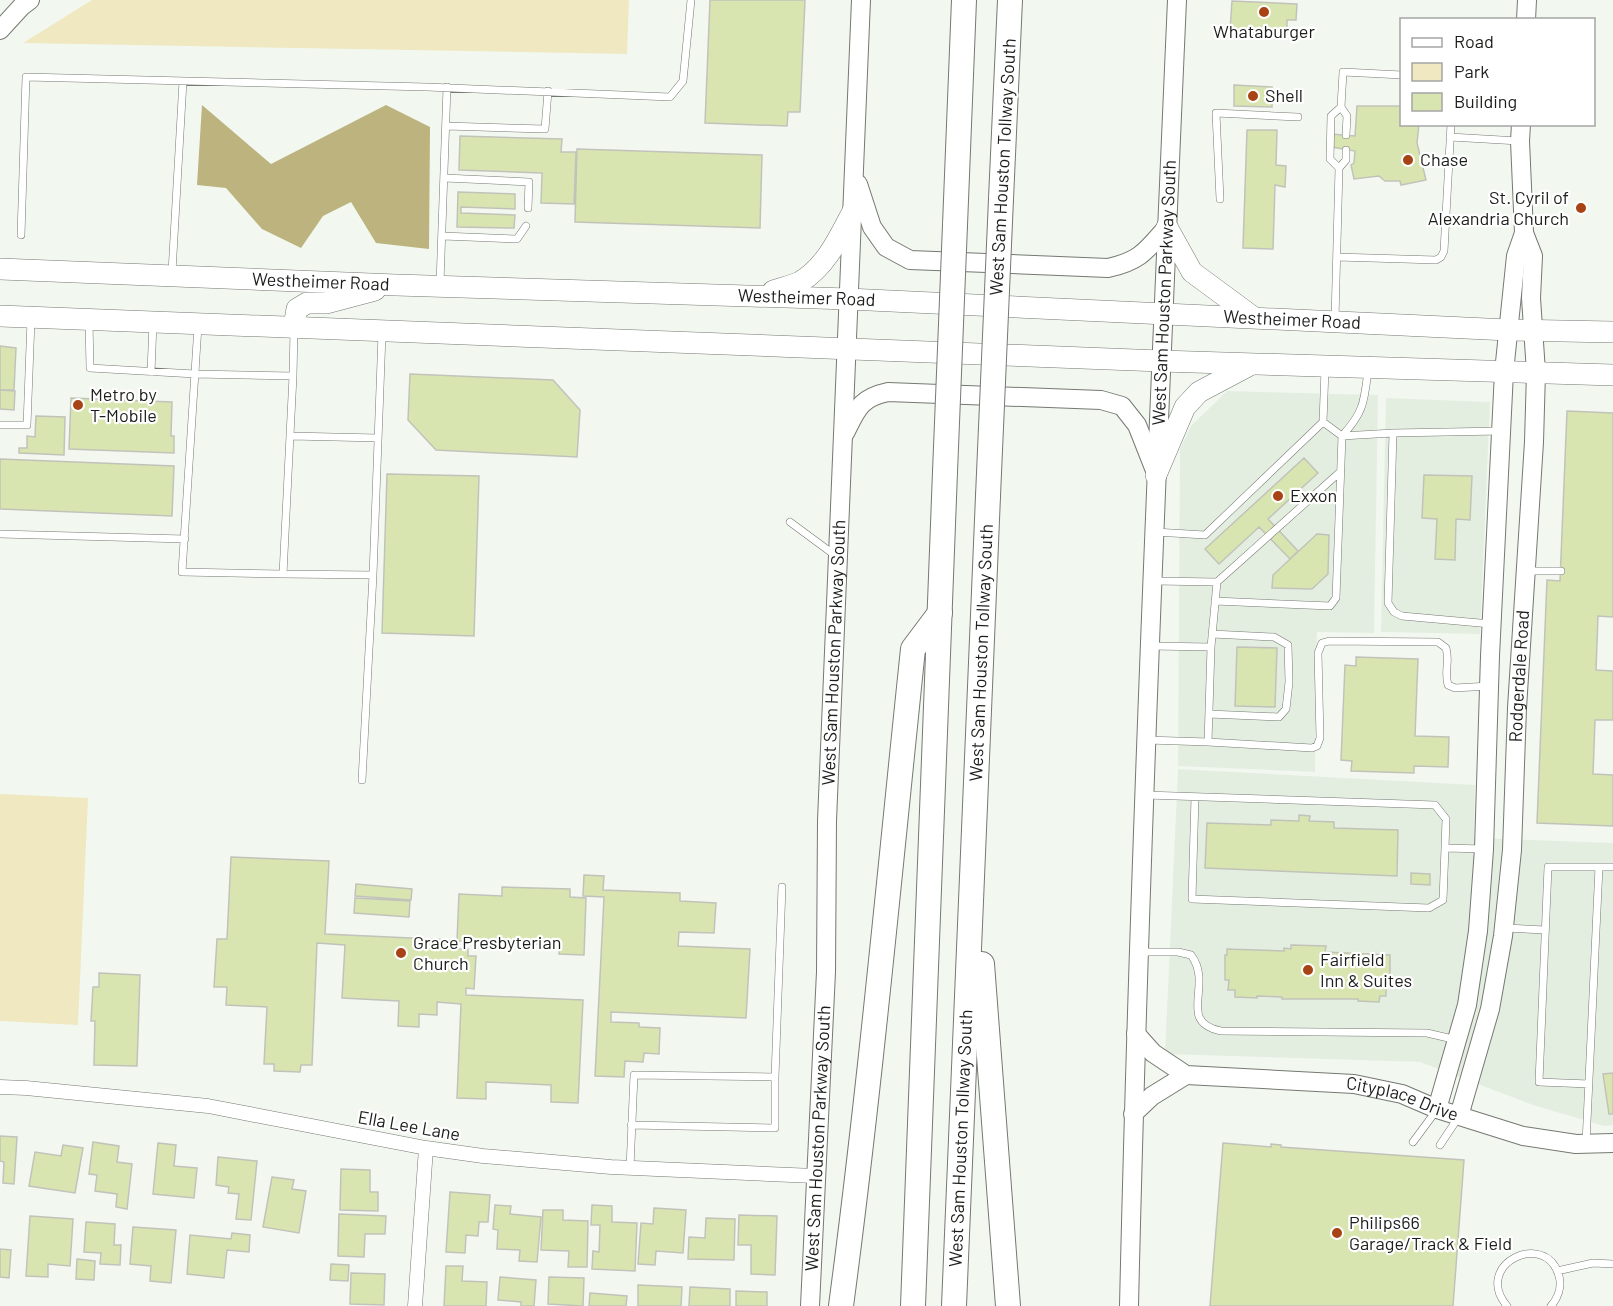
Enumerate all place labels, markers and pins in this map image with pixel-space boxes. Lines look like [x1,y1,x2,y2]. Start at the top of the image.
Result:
marker: Whataburger [1257,5,1271,19]
place label: Whataburger [1213,20,1315,42]
place label: Shell [1265,84,1303,106]
marker: Shell [1246,89,1260,103]
place label: Chase [1420,148,1468,170]
marker: Chase [1401,153,1415,167]
place label: St. Cyril of Alexandria Church [1428,186,1569,229]
marker: St. Cyril of Alexandria Church [1574,201,1588,215]
place label: Metro by T-Mobile [90,383,157,426]
marker: Metro by T-Mobile [71,398,85,412]
place label: Exxon [1290,484,1337,506]
marker: Exxon [1271,489,1285,503]
place label: Grace Presbyterian Church [413,931,561,974]
marker: Grace Presbyterian Church [394,946,408,960]
place label: Fairfield Inn & Suites [1320,948,1412,991]
marker: Fairfield Inn & Suites [1301,963,1315,977]
place label: Philips66 Garage/Track & Field [1349,1211,1512,1254]
marker: Philips66 Garage/Track & Field [1330,1226,1344,1240]

